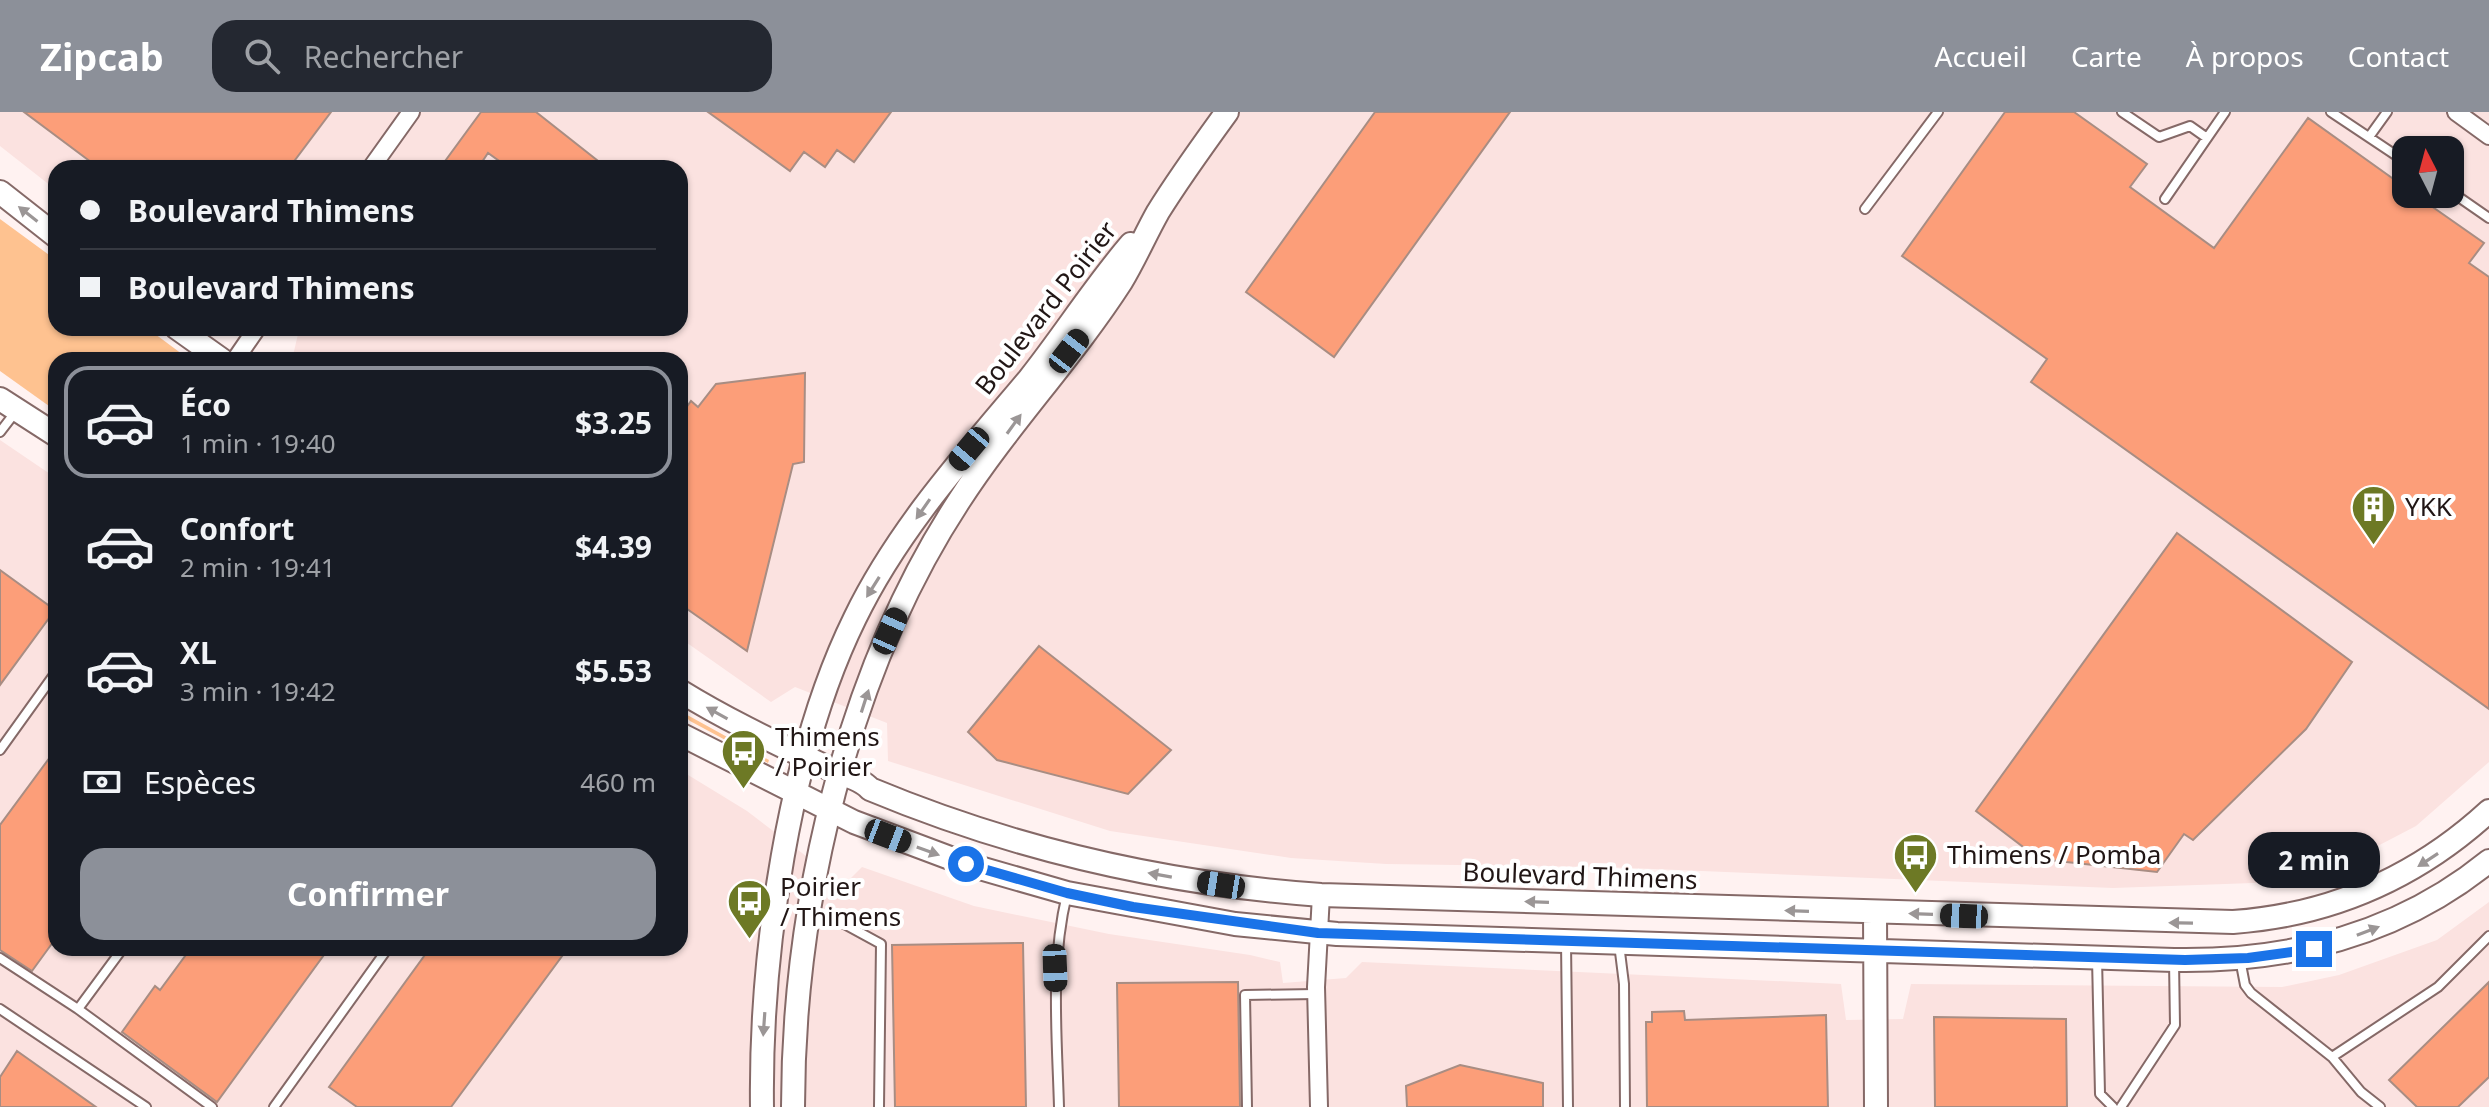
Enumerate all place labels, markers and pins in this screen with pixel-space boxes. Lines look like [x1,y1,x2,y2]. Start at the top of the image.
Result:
building icon: YKK [2350,483,2398,546]
place label: YKK [2405,488,2453,524]
place label: Thimens / Poirier [775,718,880,784]
bus stop icon: Thimens / Poirier [720,728,768,791]
bus stop icon: Thimens / Pomba [1892,831,1940,894]
place label: Thimens / Pomba [1947,836,2161,872]
place label: Poirier / Thimens [780,868,901,934]
bus stop icon: Poirier / Thimens [725,878,773,941]

